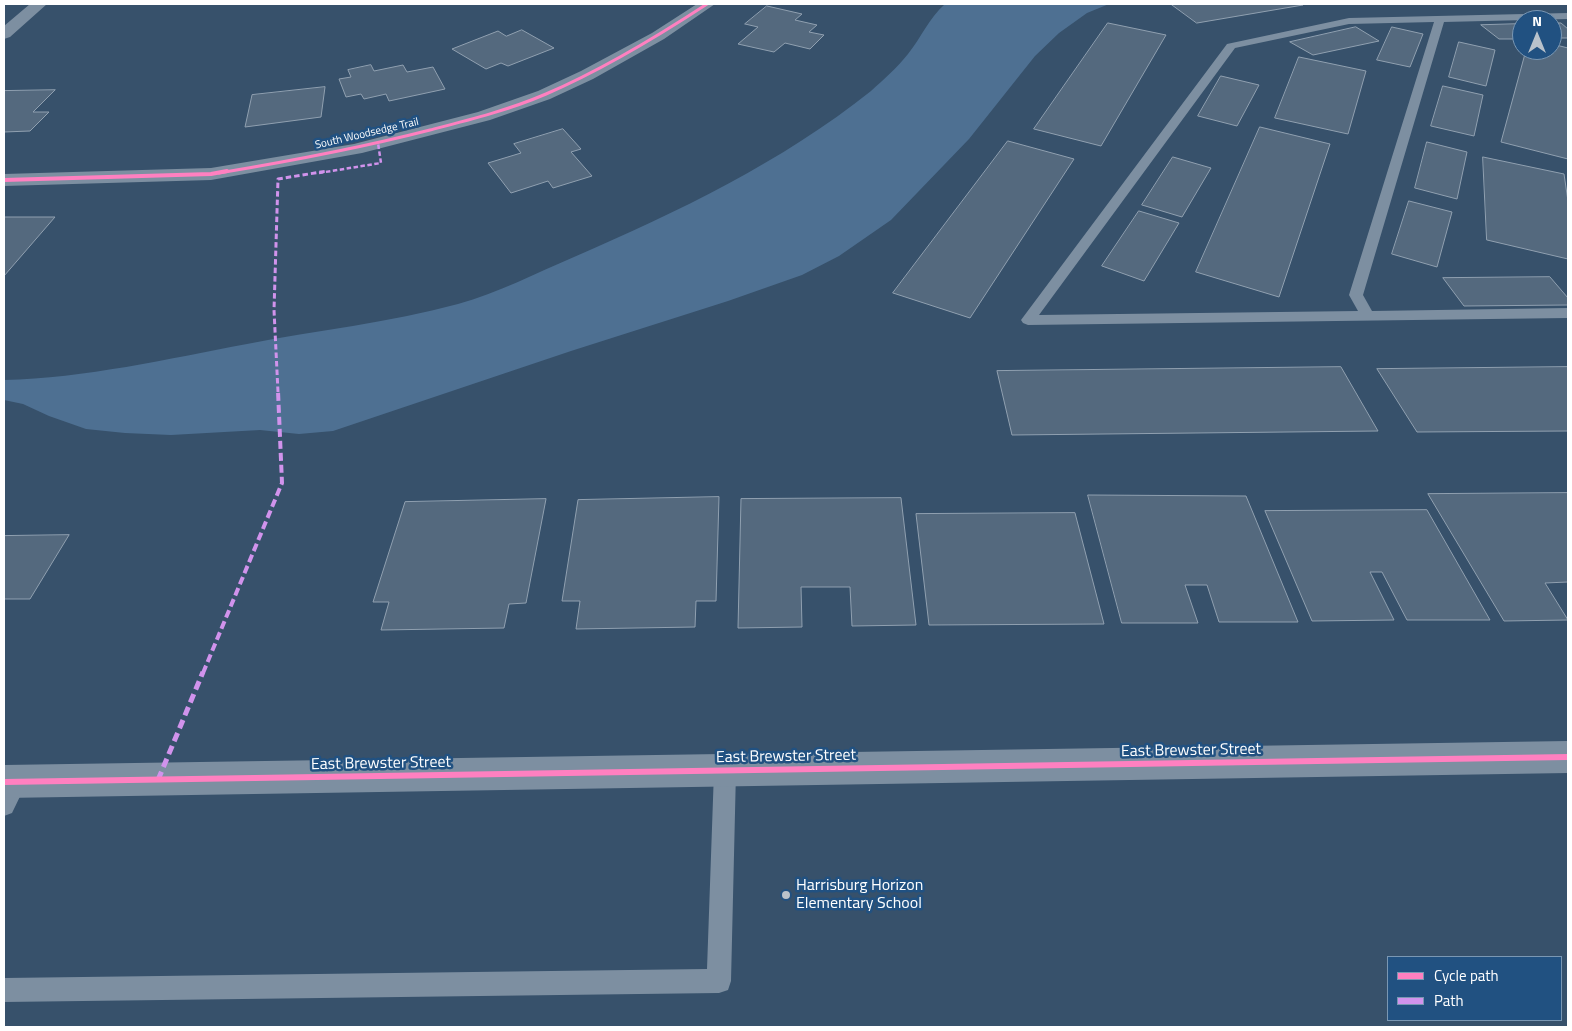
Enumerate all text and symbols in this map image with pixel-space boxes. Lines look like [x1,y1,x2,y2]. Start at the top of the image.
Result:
north arrow [1512,10,1562,60]
text: N [1532,10,1542,31]
street label: South Woodsedge Trail [314,116,420,152]
street label: East Brewster Street [1121,740,1261,762]
street label: East Brewster Street [716,746,856,768]
street label: East Brewster Street [311,753,451,775]
place label: Harrisburg Horizon Elementary School [796,876,923,914]
marker: Harrisburg Horizon Elementary School [780,889,792,901]
legend [1387,956,1562,1021]
text: Cycle path [1434,964,1499,987]
text: Path [1434,989,1464,1012]

